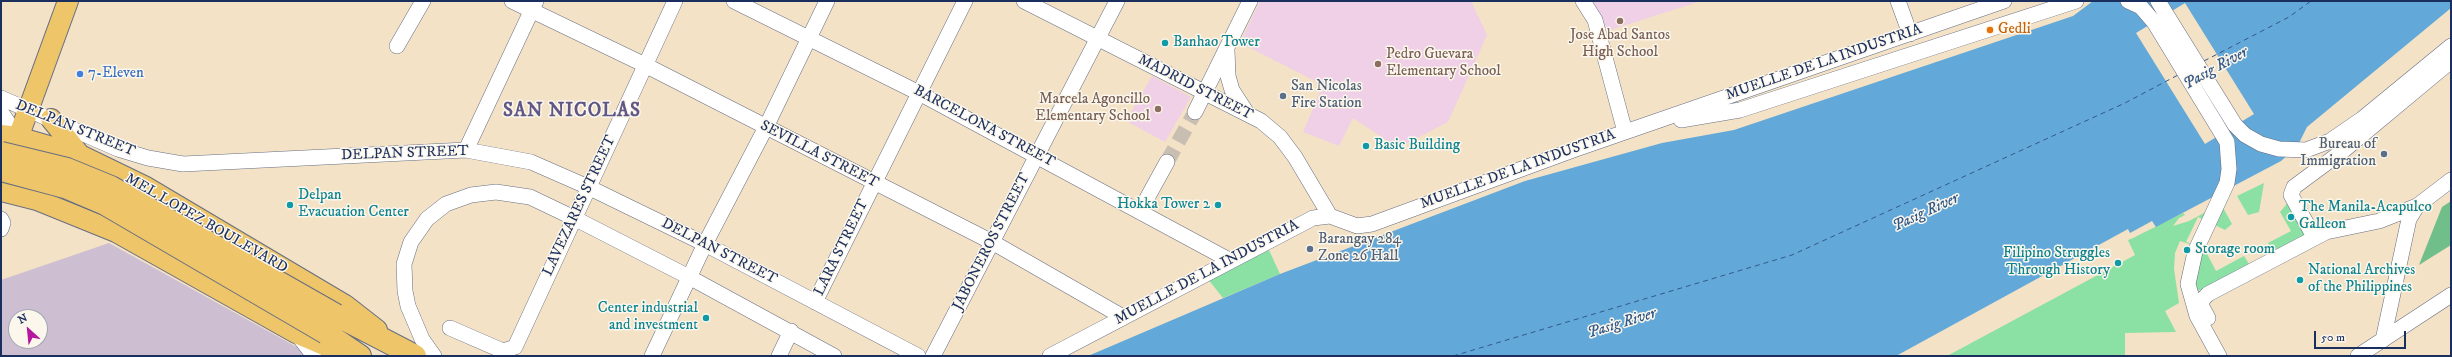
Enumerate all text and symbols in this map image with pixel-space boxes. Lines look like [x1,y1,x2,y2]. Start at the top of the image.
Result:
marker: Jose Abad Santos High School [1615,16,1625,26]
street label: MUELLE DE LA INDUSTRIA [1724,21,1924,105]
place label: Gedli [1998,21,2031,39]
marker: Gedli [1985,25,1995,35]
place label: Jose Abad Santos High School [1570,27,1670,62]
place label: Banhao Tower [1173,34,1260,52]
marker: Banhao Tower [1160,38,1170,48]
water label: Pasig River [2180,43,2252,95]
place label: Pedro Guevara Elementary School [1386,46,1501,81]
street label: MADRID STREET [1134,51,1256,125]
marker: Pedro Guevara Elementary School [1373,59,1383,69]
place label: 7-Eleven [88,65,144,83]
marker: 7-Eleven [75,69,85,79]
place label: San Nicolas Fire Station [1291,78,1362,113]
street label: BARCELONA STREET [910,82,1058,172]
place label: Marcela Agoncillo Elementary School [1035,91,1150,126]
marker: San Nicolas Fire Station [1278,91,1288,101]
street label: DELPAN STREET [12,97,138,161]
district label: SAN NICOLAS [503,101,641,123]
marker: Marcela Agoncillo Elementary School [1153,104,1163,114]
street label: SEVILLA STREET [757,117,881,193]
street label: MUELLE DE LA INDUSTRIA [1418,126,1618,214]
street label: LAVEZARES STREET [540,133,620,279]
place label: Bureau of Immigration [2300,136,2376,171]
place label: Basic Building [1374,137,1460,155]
marker: Basic Building [1361,141,1371,151]
street label: DELPAN STREET [341,143,469,165]
marker: Bureau of Immigration [2379,149,2389,159]
street label: MEL LOPEZ BOULEVARD [122,170,290,278]
street label: JABONEROS STREET [950,170,1034,314]
place label: Delpan Evacuation Center [298,187,409,222]
water label: Pasig River [1890,189,1962,237]
place label: Hokka Tower 2 [1117,196,1210,214]
street label: LARA STREET [811,197,873,299]
place label: The Manila-Acapulco Galleon [2299,199,2432,234]
marker: Delpan Evacuation Center [285,200,295,210]
marker: Hokka Tower 2 [1213,200,1223,210]
marker: The Manila-Acapulco Galleon [2286,212,2296,222]
street label: DELPAN STREET [658,215,780,289]
street label: MUELLE DE LA INDUSTRIA [1112,217,1302,329]
place label: Barangay 284 Zone 26 Hall [1318,231,1401,266]
place label: Storage room [2195,241,2275,259]
marker: Barangay 284 Zone 26 Hall [1305,244,1315,254]
place label: Filipino Struggles Through History [2003,245,2110,280]
marker: Storage room [2182,245,2192,255]
marker: Filipino Struggles Through History [2113,258,2123,268]
place label: National Archives of the Philippines [2308,262,2415,297]
marker: National Archives of the Philippines [2295,275,2305,285]
place label: Center industrial and investment [598,300,698,335]
water label: Pasig River [1585,304,1659,344]
north arrow [8,309,48,349]
text: N [16,311,30,327]
marker: Center industrial and investment [701,313,711,323]
scale bar [2316,323,2408,349]
text: 50 m [2321,330,2345,345]

